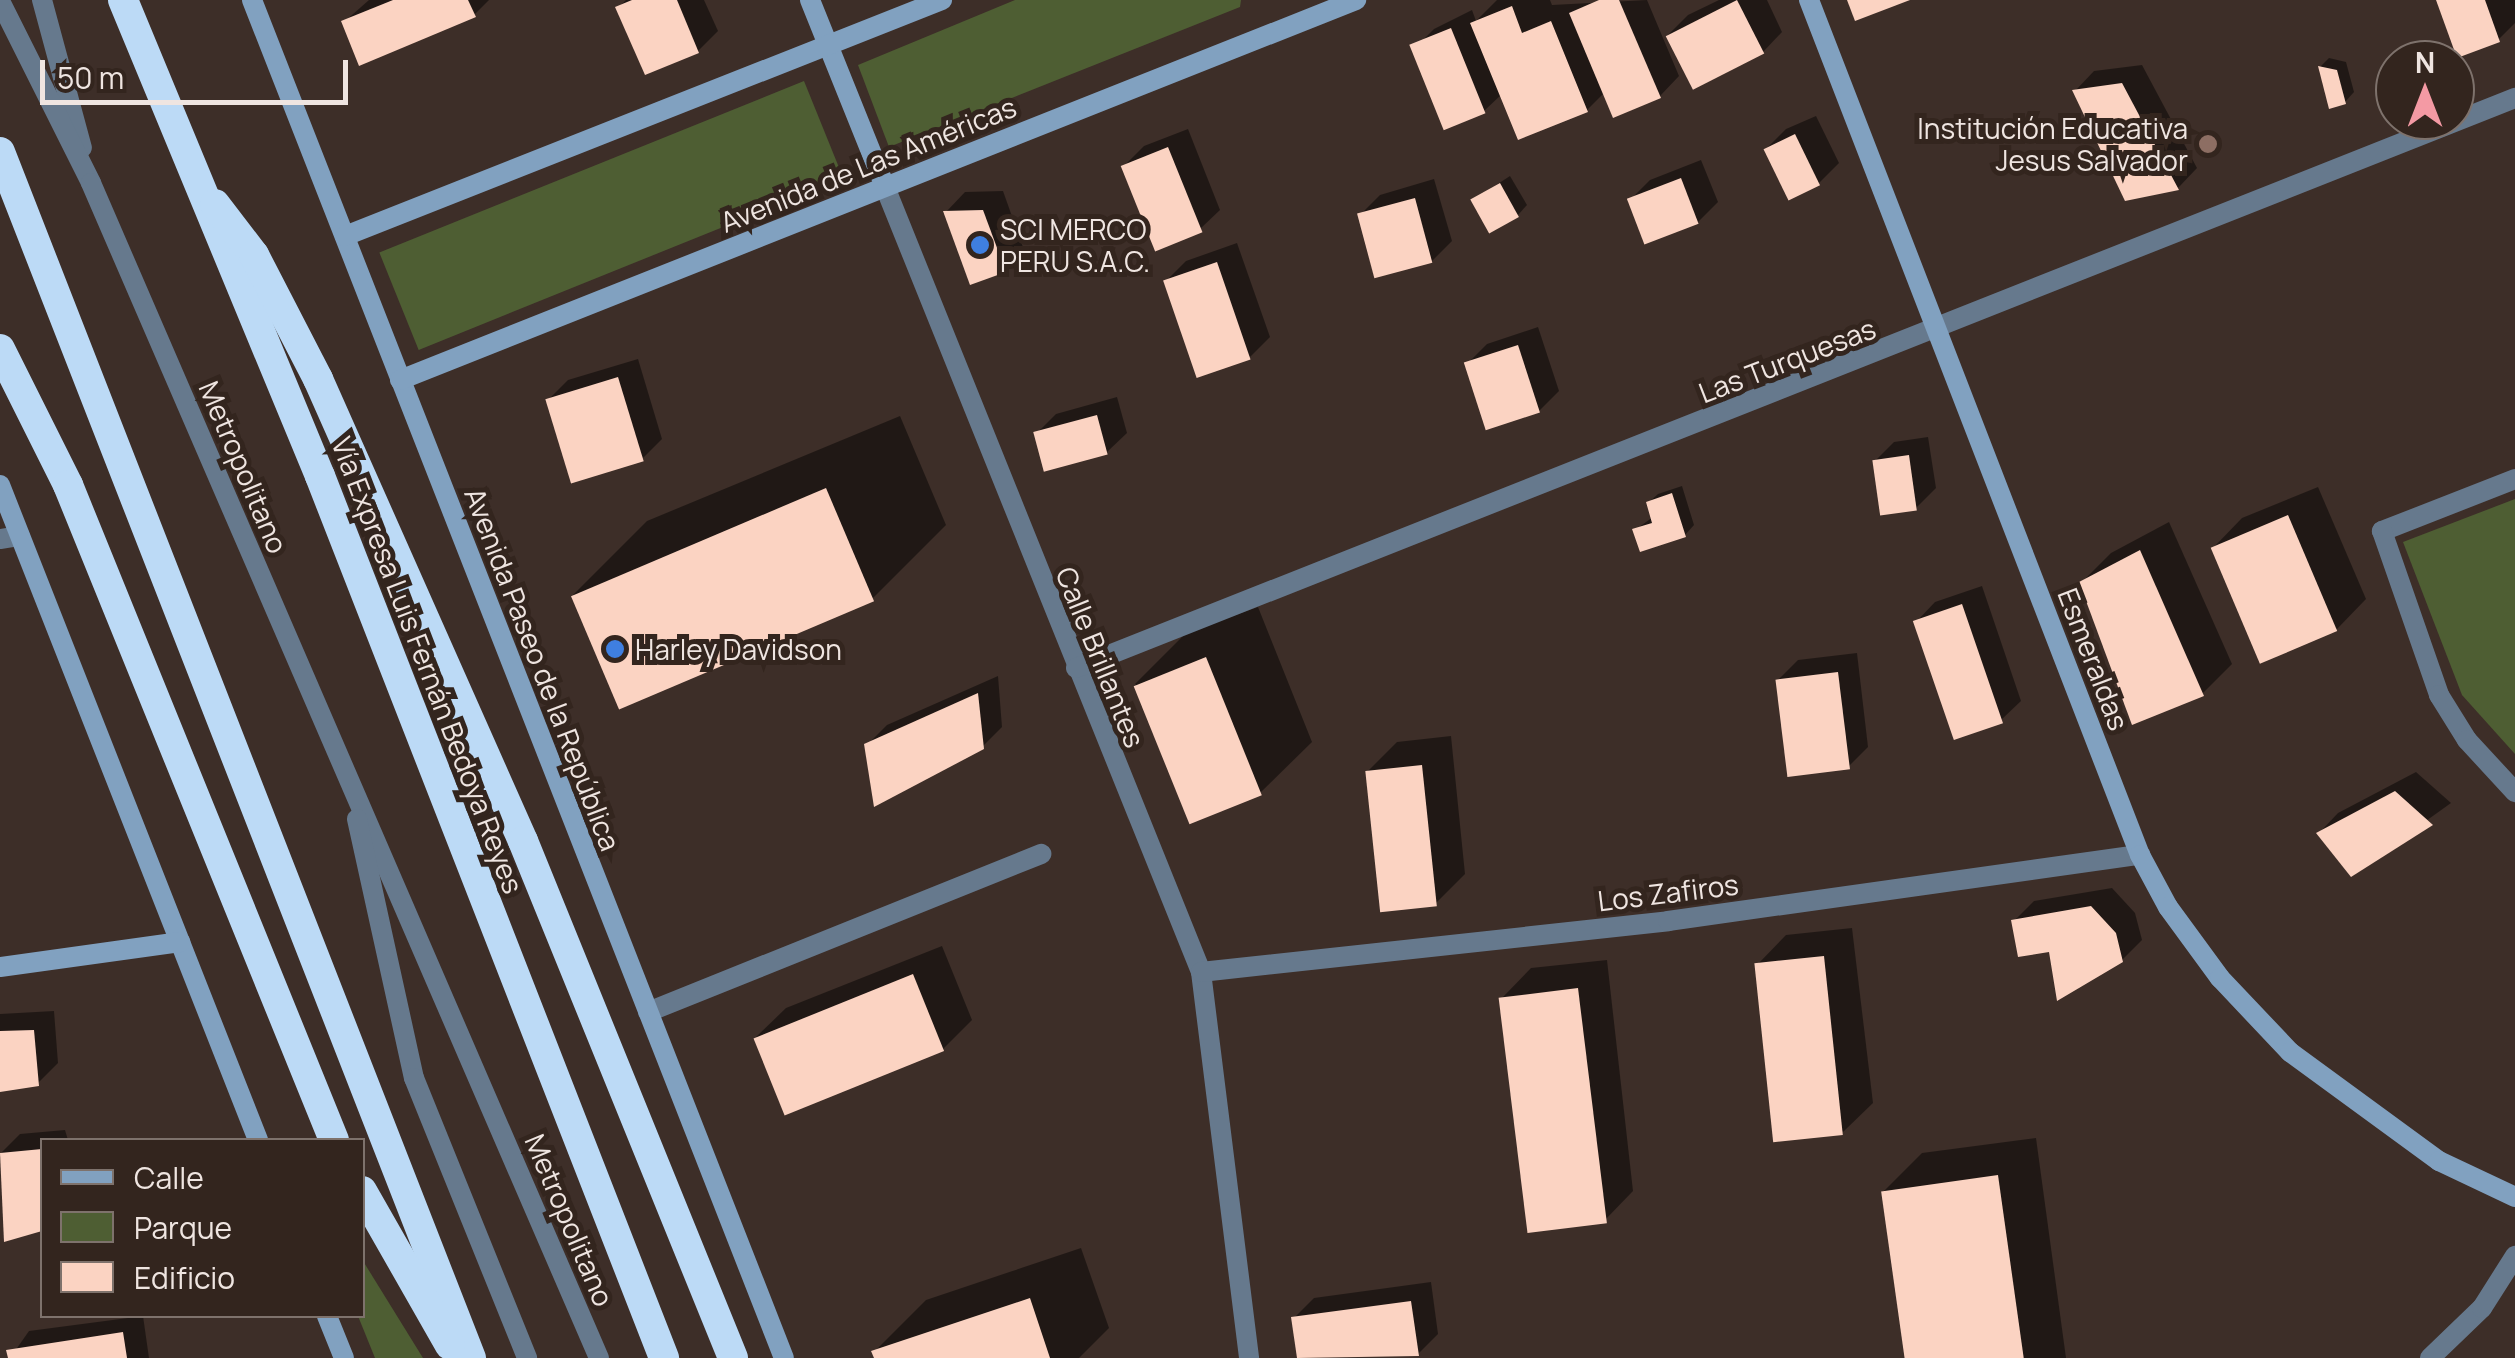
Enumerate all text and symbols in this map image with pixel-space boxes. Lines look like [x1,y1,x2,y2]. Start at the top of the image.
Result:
scale bar [45,40,352,102]
north arrow [2375,40,2475,140]
text: N [2415,43,2435,81]
text: 50 m [57,57,124,98]
street label: Avenida de Las Américas [715,89,1021,239]
place label: Institución Educativa Jesus Salvador [1917,111,2188,177]
marker: Institución Educativa Jesus Salvador [2197,133,2219,155]
place label: SCI MERCO PERU S.A.C. [1000,212,1150,278]
marker: SCI MERCO PERU S.A.C. [969,234,991,256]
street label: Las Turquesas [1694,311,1880,409]
street label: Metropolitano [193,376,295,558]
street label: Vía Expresa Luis Fernán Bedoya Reyes [325,432,531,898]
street label: Avenida Paseo de la República [458,483,628,855]
street label: Calle Brillantes [1050,562,1152,752]
street label: Esmeraldas [2052,583,2136,735]
place label: Harley Davidson [635,632,842,666]
marker: Harley Davidson [604,638,626,660]
street label: Los Zafiros [1596,867,1740,917]
street label: Metropolitano [519,1129,621,1311]
legend [40,1138,365,1318]
text: Calle [134,1157,204,1198]
text: Parque [134,1207,232,1248]
text: Edificio [134,1257,235,1298]

